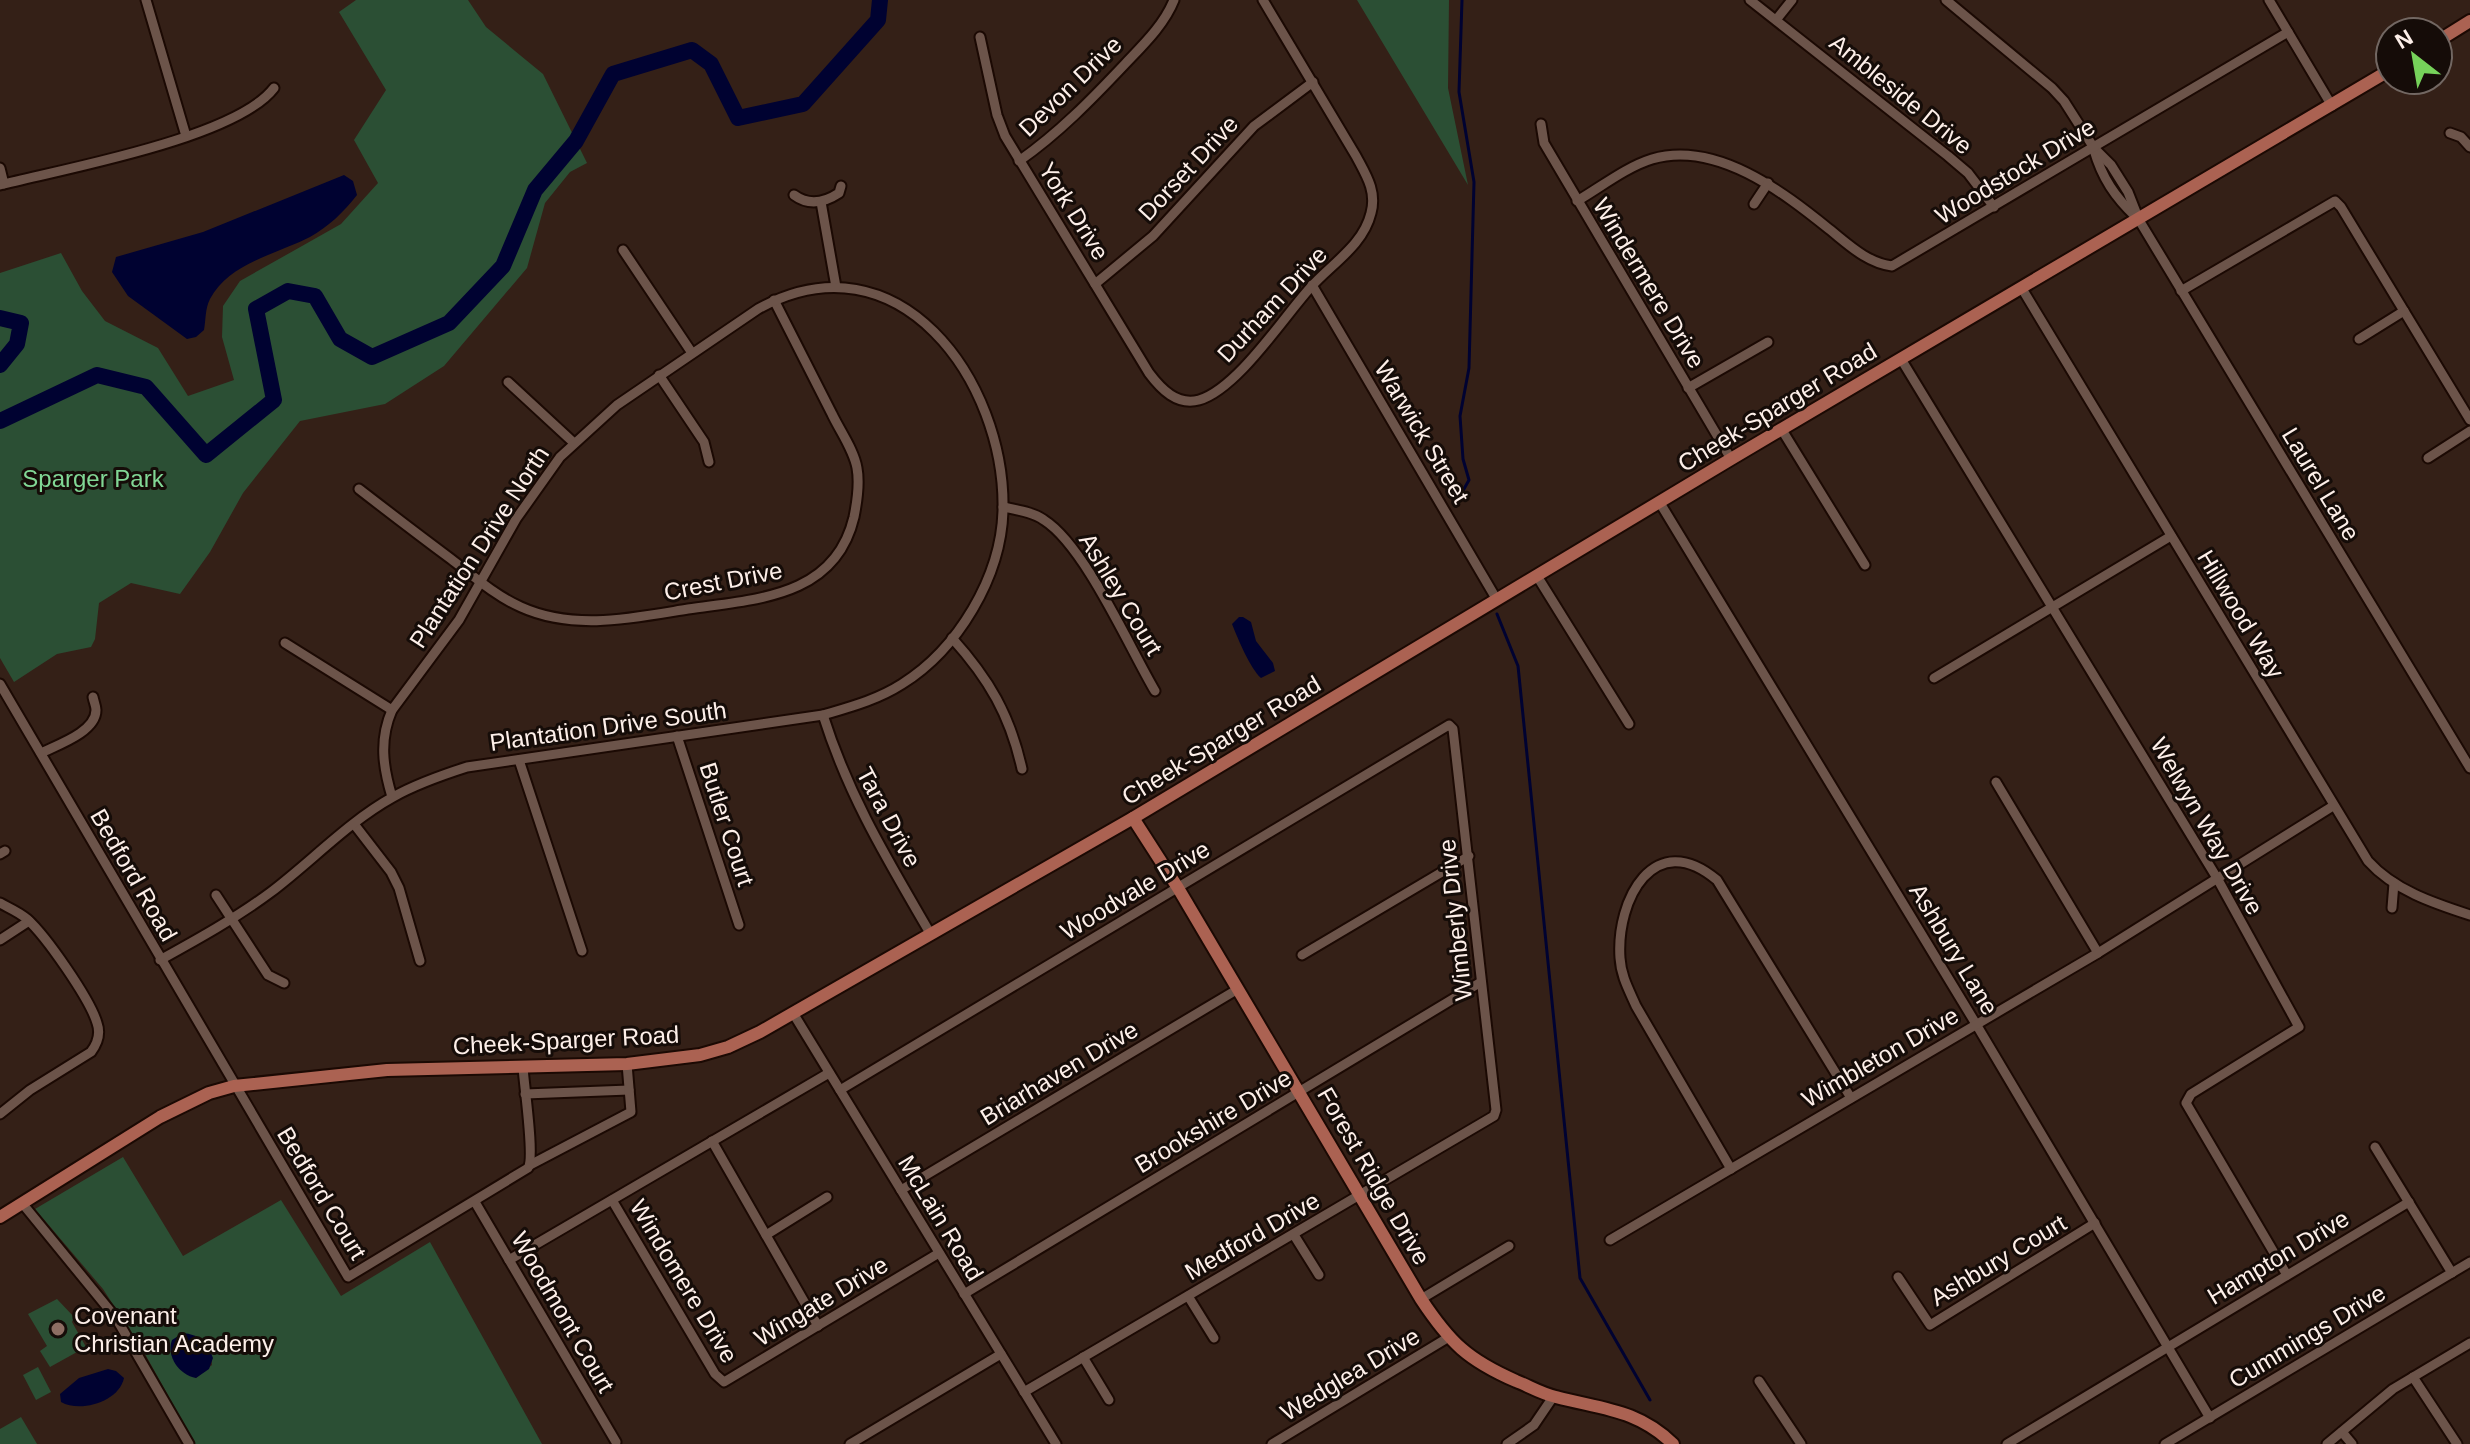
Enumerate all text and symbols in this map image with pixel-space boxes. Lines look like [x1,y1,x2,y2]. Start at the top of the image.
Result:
north arrow [2374,16,2454,96]
text: N [2391,24,2417,54]
street label: Ambleside Drive [1825,29,1977,159]
street label: Devon Drive [1013,30,1127,142]
street label: Dorset Drive [1133,110,1243,226]
street label: Woodstock Drive [1930,113,2100,229]
street label: York Drive [1033,157,1115,265]
street label: Windermere Drive [1588,193,1710,373]
street label: Durham Drive [1212,241,1332,367]
street label: Cheek-Sparger Road [1673,337,1881,477]
street label: Warwick Street [1369,356,1475,508]
street label: Laurel Lane [2277,423,2365,545]
street label: Plantation Drive North [404,441,554,653]
park label: Sparger Park [22,465,165,492]
street label: Ashley Court [1074,528,1168,660]
street label: Hillwood Way [2192,545,2290,683]
street label: Crest Drive [662,556,784,606]
street label: Cheek-Sparger Road [1117,670,1325,810]
street label: Plantation Drive South [488,696,728,756]
street label: Welwyn Way Drive [2145,733,2269,919]
street label: Butler Court [694,759,760,889]
street label: Tara Drive [851,762,927,872]
street label: Bedford Road [85,804,183,946]
street label: Woodvale Drive [1056,835,1214,945]
street label: Wimberly Drive [1433,838,1477,1002]
street label: Ashbury Lane [1904,879,2004,1019]
street label: Wimbleton Drive [1797,1001,1963,1113]
street label: Briarhaven Drive [975,1015,1143,1131]
street label: Cheek-Sparger Road [452,1021,680,1059]
street label: Brookshire Drive [1130,1064,1296,1178]
street label: Forest Ridge Drive [1312,1083,1436,1269]
street label: Bedford Court [272,1122,372,1264]
street label: McLain Road [893,1150,989,1286]
street label: Medford Drive [1180,1187,1324,1285]
street label: Windomere Drive [625,1195,743,1367]
street label: Hampton Drive [2202,1204,2354,1310]
street label: Ashbury Court [1925,1209,2071,1311]
street label: Woodmont Court [506,1227,620,1397]
street label: Wingate Drive [749,1251,893,1351]
street label: Cummings Drive [2224,1279,2390,1393]
place label: Covenant Christian Academy [74,1302,274,1357]
marker: Covenant Christian Academy [49,1320,67,1338]
street label: Wedglea Drive [1276,1322,1424,1426]

